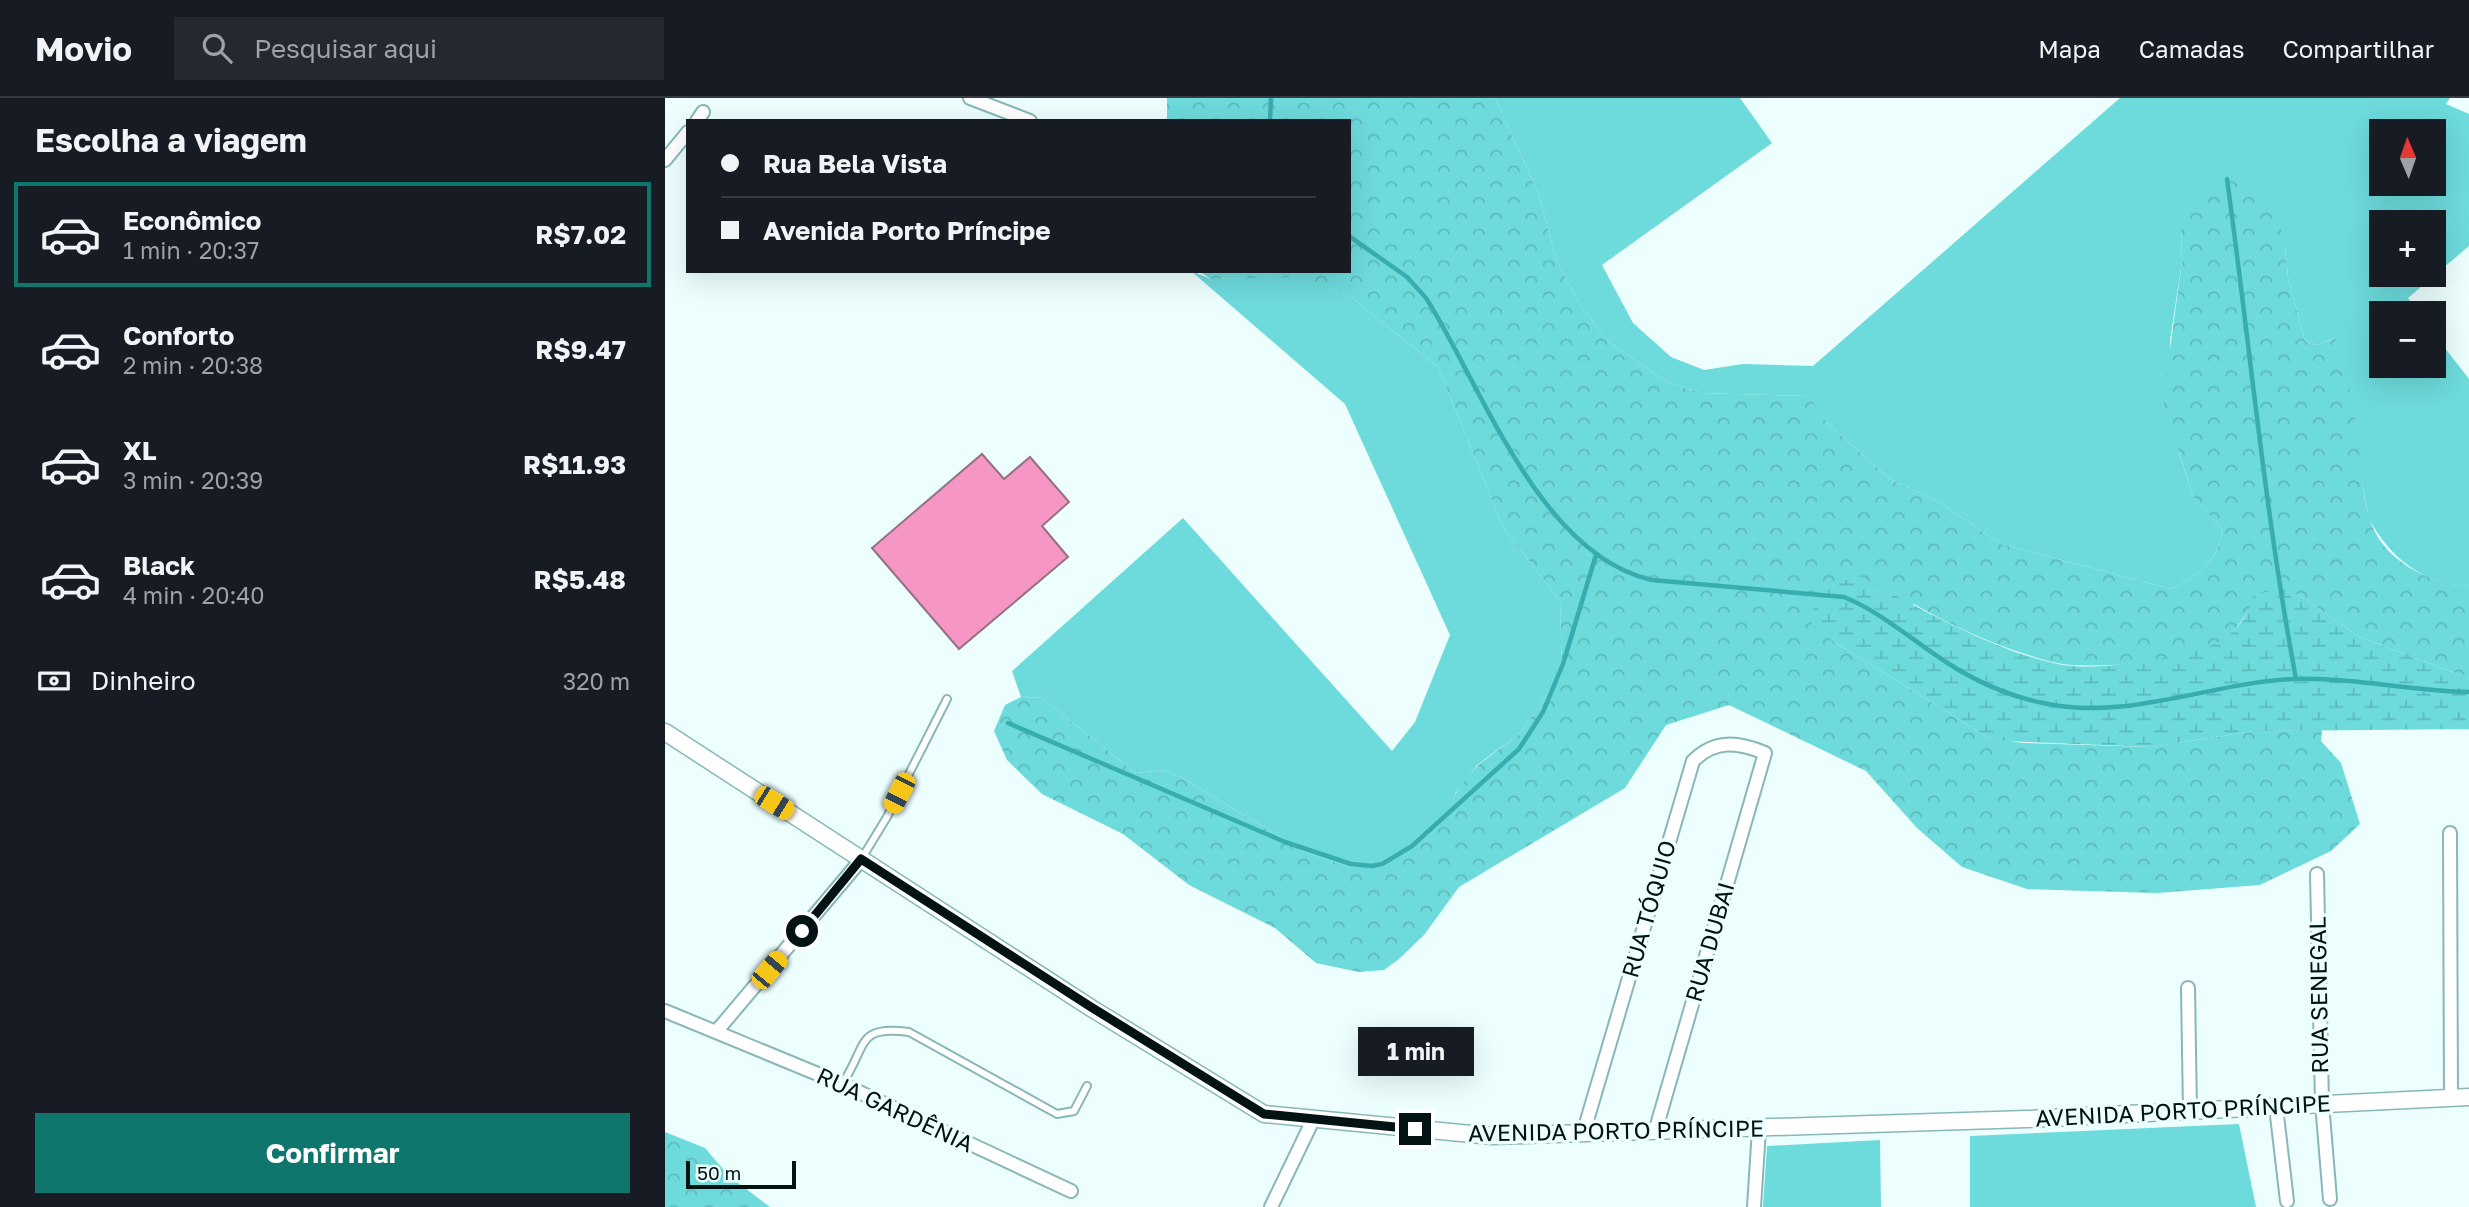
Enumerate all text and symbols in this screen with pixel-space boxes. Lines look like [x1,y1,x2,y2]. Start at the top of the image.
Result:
search box [174,17,664,80]
text: Movio [35,29,132,68]
icon: search [198,29,236,67]
text: Pesquisar aqui [254,33,437,64]
text: Mapa [2038,34,2101,63]
text: Camadas [2139,34,2244,63]
text: Compartilhar [2282,34,2434,63]
north arrow [2369,119,2447,196]
map controls [2369,119,2446,378]
text: Escolha a viagem [35,121,307,159]
text: Rua Bela Vista [763,148,947,179]
icon: car [39,203,102,266]
text: Econômico [123,205,261,236]
button: + [2369,210,2446,287]
text: Avenida Porto Príncipe [763,215,1051,246]
text: R$7.02 [535,219,626,250]
text: 1 min · 20:37 [123,236,259,264]
button: − [2369,301,2446,378]
icon: car [39,318,102,381]
text: Conforto [123,320,234,351]
text: R$9.47 [535,334,626,365]
text: 2 min · 20:38 [123,351,263,379]
icon: car [39,433,102,496]
text: XL [123,435,157,466]
text: R$11.93 [523,449,626,480]
text: 3 min · 20:39 [123,466,263,494]
icon: car [39,548,102,611]
text: Black [123,550,195,581]
text: R$5.48 [533,564,626,595]
text: 4 min · 20:40 [123,581,265,609]
icon: cash [35,662,73,700]
text: Dinheiro [91,665,196,696]
text: 320 m [563,667,630,695]
car [881,770,918,816]
car [751,783,798,823]
street label: RUA TÓQUIO [1615,837,1681,981]
street label: RUA DUBAI [1679,879,1739,1005]
route start [786,915,818,947]
street label: RUA SENEGAL [2303,916,2333,1074]
car [748,947,791,993]
callout: 1 min [1357,1028,1473,1076]
text: 1 min [1387,1037,1445,1065]
street label: RUA GARDÊNIA [813,1061,978,1158]
street label: AVENIDA PORTO PRÍNCIPE [2035,1088,2331,1132]
button: Confirmar [35,1113,630,1193]
route end [1399,1113,1431,1145]
street label: AVENIDA PORTO PRÍNCIPE [1468,1113,1764,1147]
scale bar [686,1158,796,1190]
text: 50 m [697,1161,741,1184]

